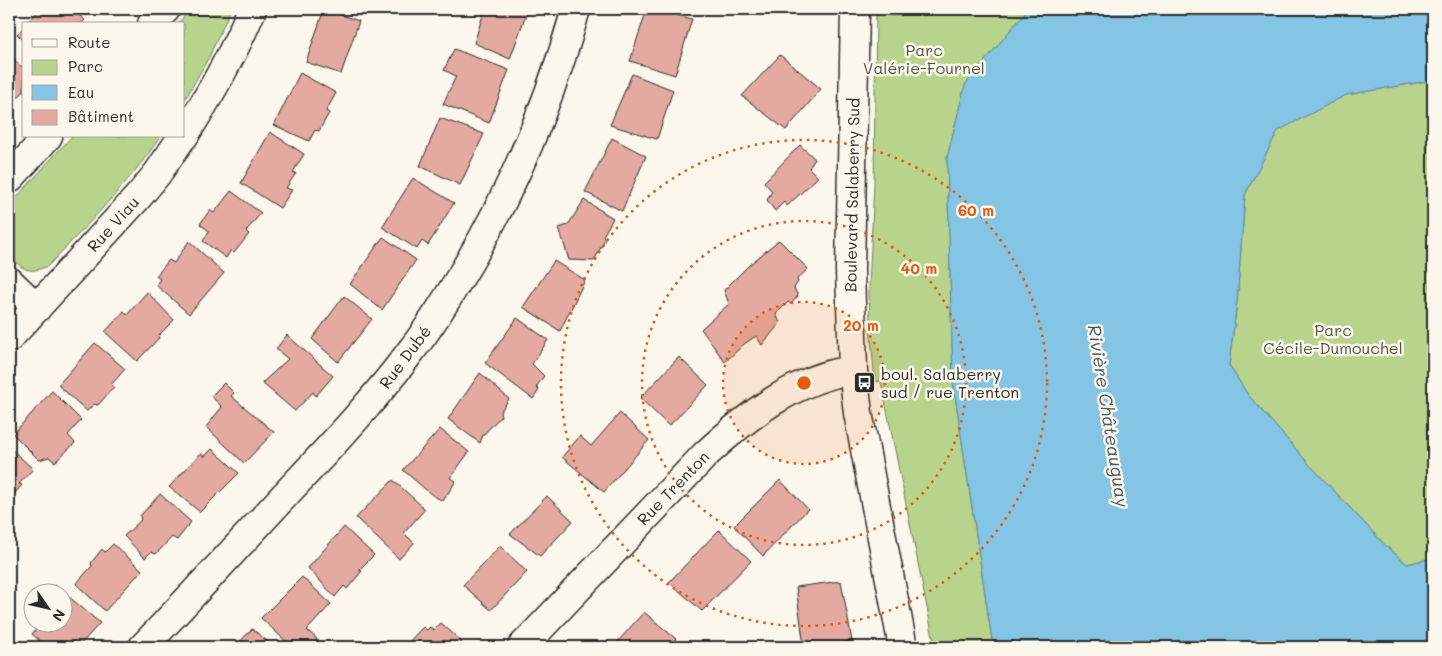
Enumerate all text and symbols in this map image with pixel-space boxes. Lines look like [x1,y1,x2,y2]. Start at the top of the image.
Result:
legend [22,22,185,138]
text: Route [68,32,111,52]
park label: Parc Valérie-Fournel [863,39,985,78]
text: Parc [68,56,103,76]
text: Eau [68,82,94,102]
street label: Boulevard Salaberry Sud [839,98,864,292]
text: Bâtiment [68,106,134,126]
street label: Rue Viau [82,191,143,256]
text: 60 m [958,200,994,220]
text: 40 m [901,258,937,278]
text: 20 m [843,315,879,335]
park label: Parc Cécile-Dumouchel [1263,319,1403,358]
street label: Rue Dubé [374,321,435,393]
water label: Rivière Châteauguay [1083,323,1135,509]
place label: boul. Salaberry sud / rue Trenton [881,363,1019,402]
bus stop icon: boul. Salaberry sud / rue Trenton [853,371,877,395]
centre of rings [795,374,813,392]
street label: Rue Trenton [632,446,713,529]
north arrow [22,584,72,634]
text: N [48,606,70,625]

